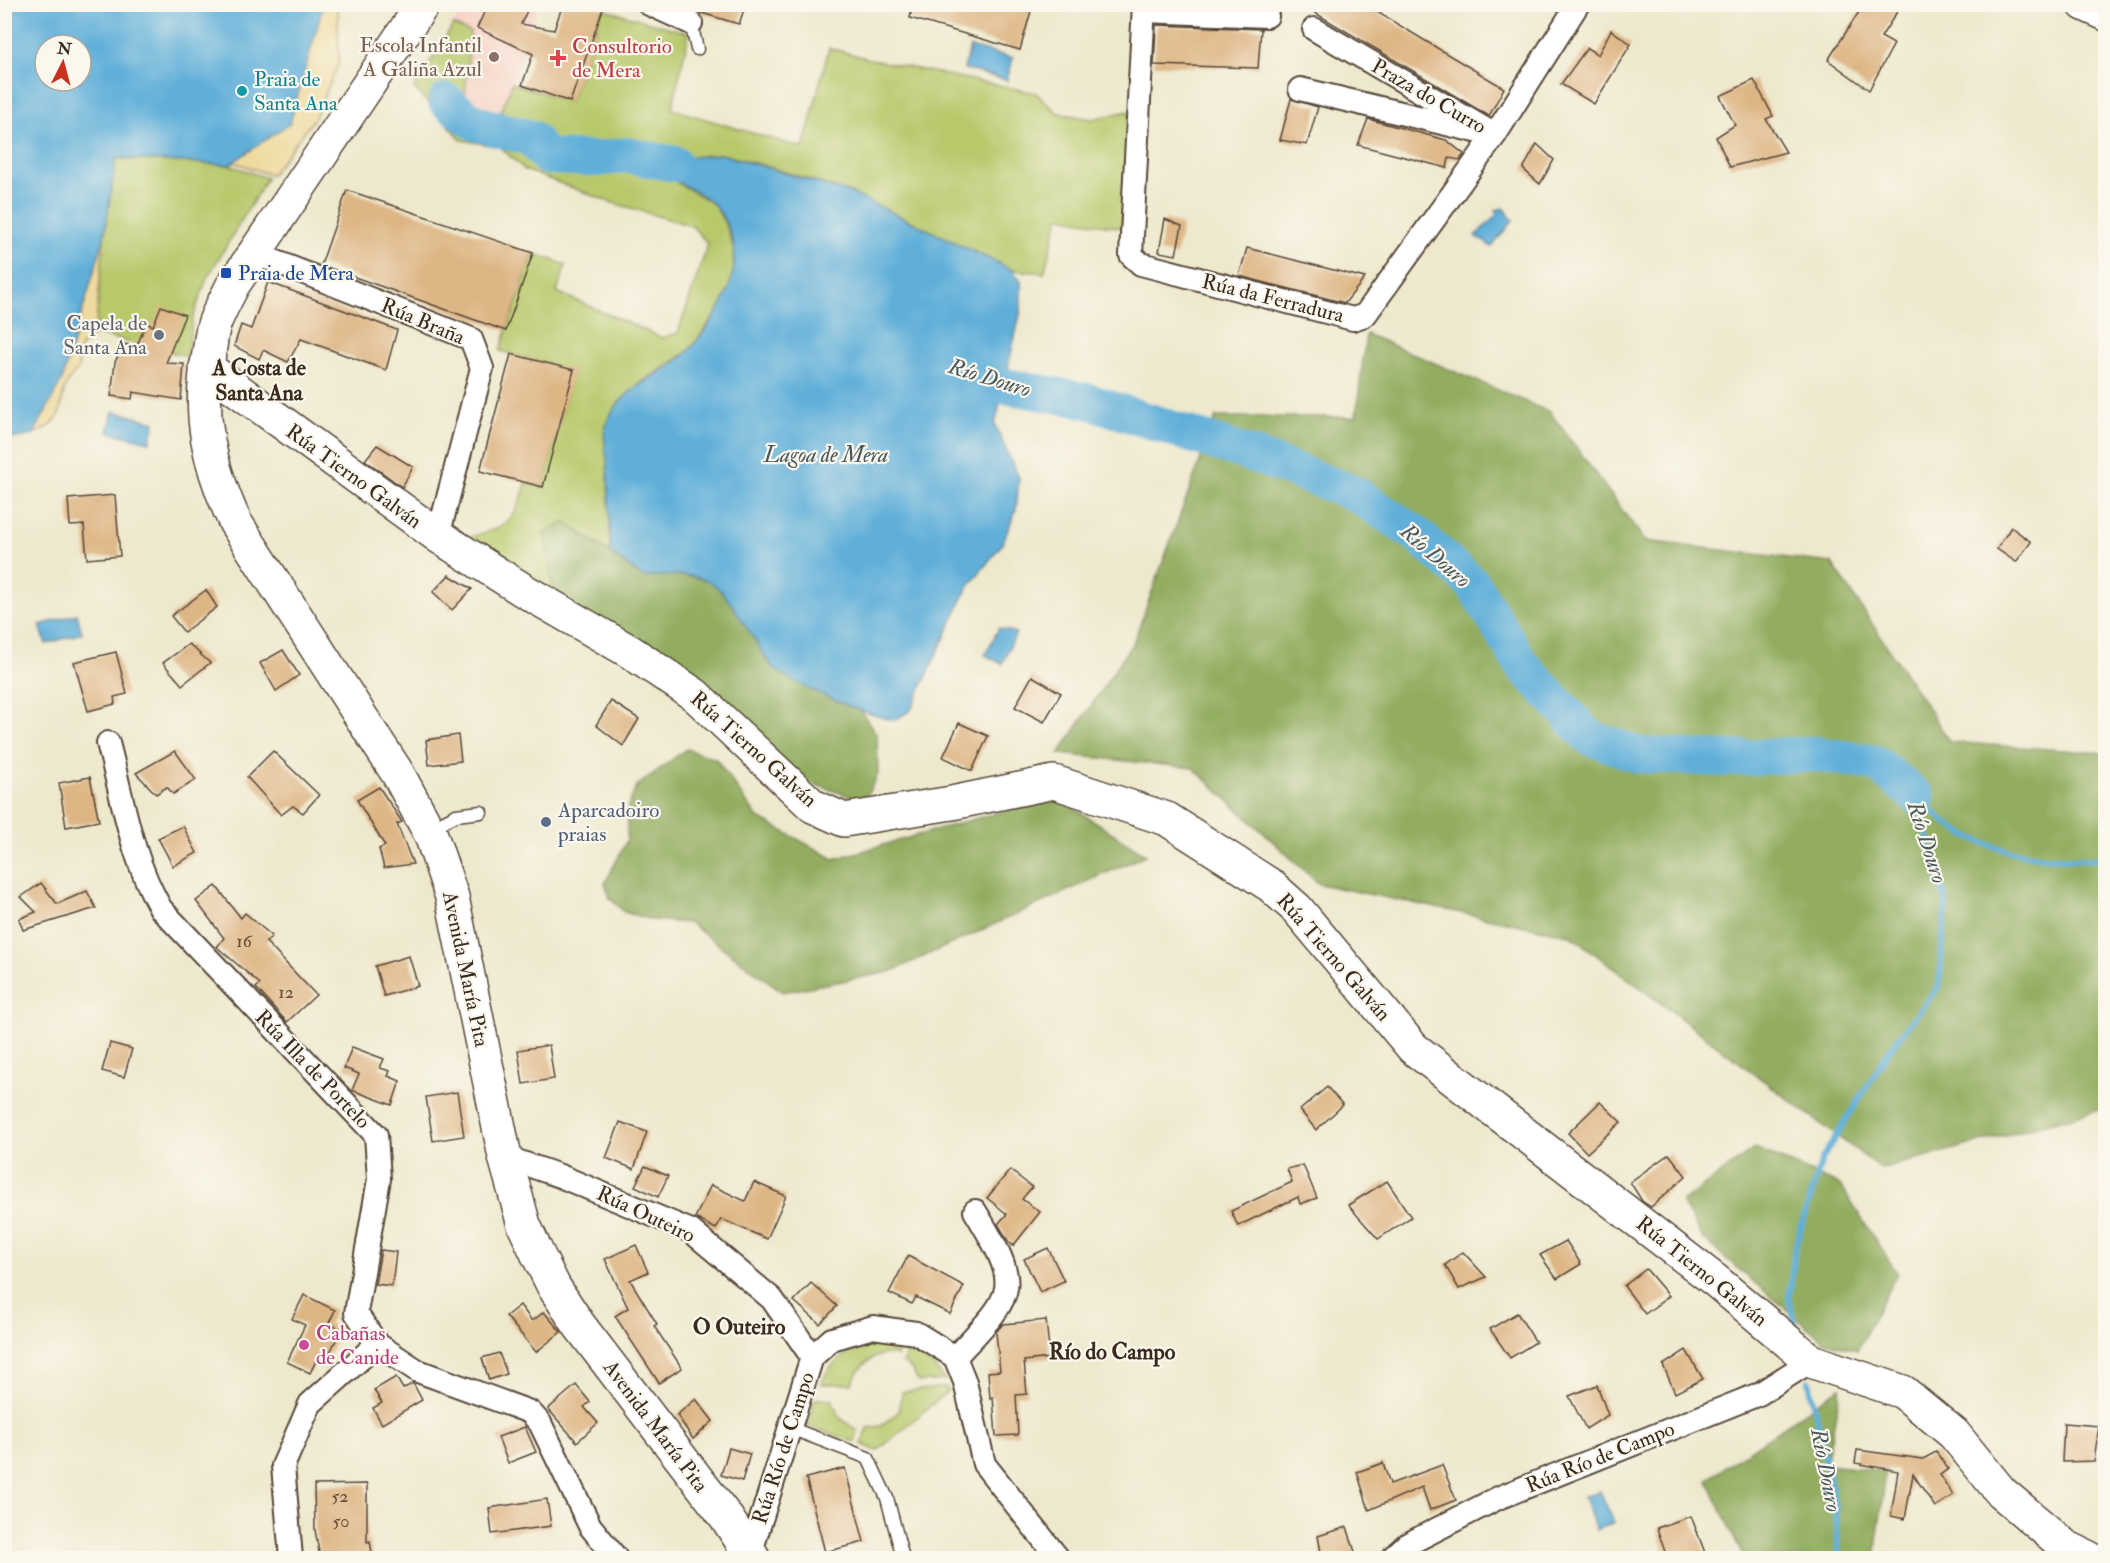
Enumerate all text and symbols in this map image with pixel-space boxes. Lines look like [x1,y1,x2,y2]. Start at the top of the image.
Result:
place label: Escola Infantil A Galiña Azul [360,32,483,83]
north arrow [33,33,93,93]
place label: Consultorio de Mera [572,33,672,84]
text: N [55,38,73,60]
marker: Consultorio de Mera [549,49,567,67]
marker: Escola Infantil A Galiña Azul [487,50,501,64]
street label: Praza do Curro [1366,53,1491,140]
place label: Praia de Santa Ana [254,66,338,117]
marker: Praia de Santa Ana [235,84,249,98]
place label: Praia de Mera [238,260,354,287]
marker: Praia de Mera [219,266,233,280]
street label: Rúa da Ferradura [1199,268,1347,329]
street label: Rúa Braña [377,292,469,351]
place label: Capela de Santa Ana [63,310,147,361]
marker: Capela de Santa Ana [152,328,166,342]
water label: Río Douro [944,352,1034,404]
district label: A Costa de Santa Ana [211,354,307,407]
street label: Rúa Tierno Galván [280,418,427,535]
water label: Lagoa de Mera [763,441,888,469]
water label: Río Douro [1394,517,1476,594]
street label: Rúa Tierno Galván [685,685,823,814]
place label: Aparcadoiro praias [557,797,659,848]
water label: Río Douro [1900,797,1953,887]
marker: Aparcadoiro praias [539,815,553,829]
street label: Avenida María Pita [436,888,495,1050]
street label: Rúa Tierno Galván [1270,888,1397,1027]
house number: 16 [236,930,253,953]
house number: 12 [278,981,294,1004]
street label: Rúa Illa de Portelo [249,1004,376,1135]
street label: Rúa Outeiro [592,1180,699,1249]
street label: Rúa Tierno Galván [1630,1210,1773,1333]
district label: O Outeiro [693,1313,786,1341]
place label: Cabañas de Canide [316,1320,399,1371]
marker: Cabañas de Canide [297,1338,311,1352]
district label: Río do Campo [1049,1338,1176,1367]
street label: Avenida María Pita [597,1354,714,1498]
street label: Rúa Río de Campo [746,1369,821,1528]
street label: Rúa Río de Campo [1522,1415,1679,1500]
water label: Río Douro [1804,1425,1848,1514]
house number: 52 [332,1485,348,1508]
house number: 50 [333,1510,349,1533]

